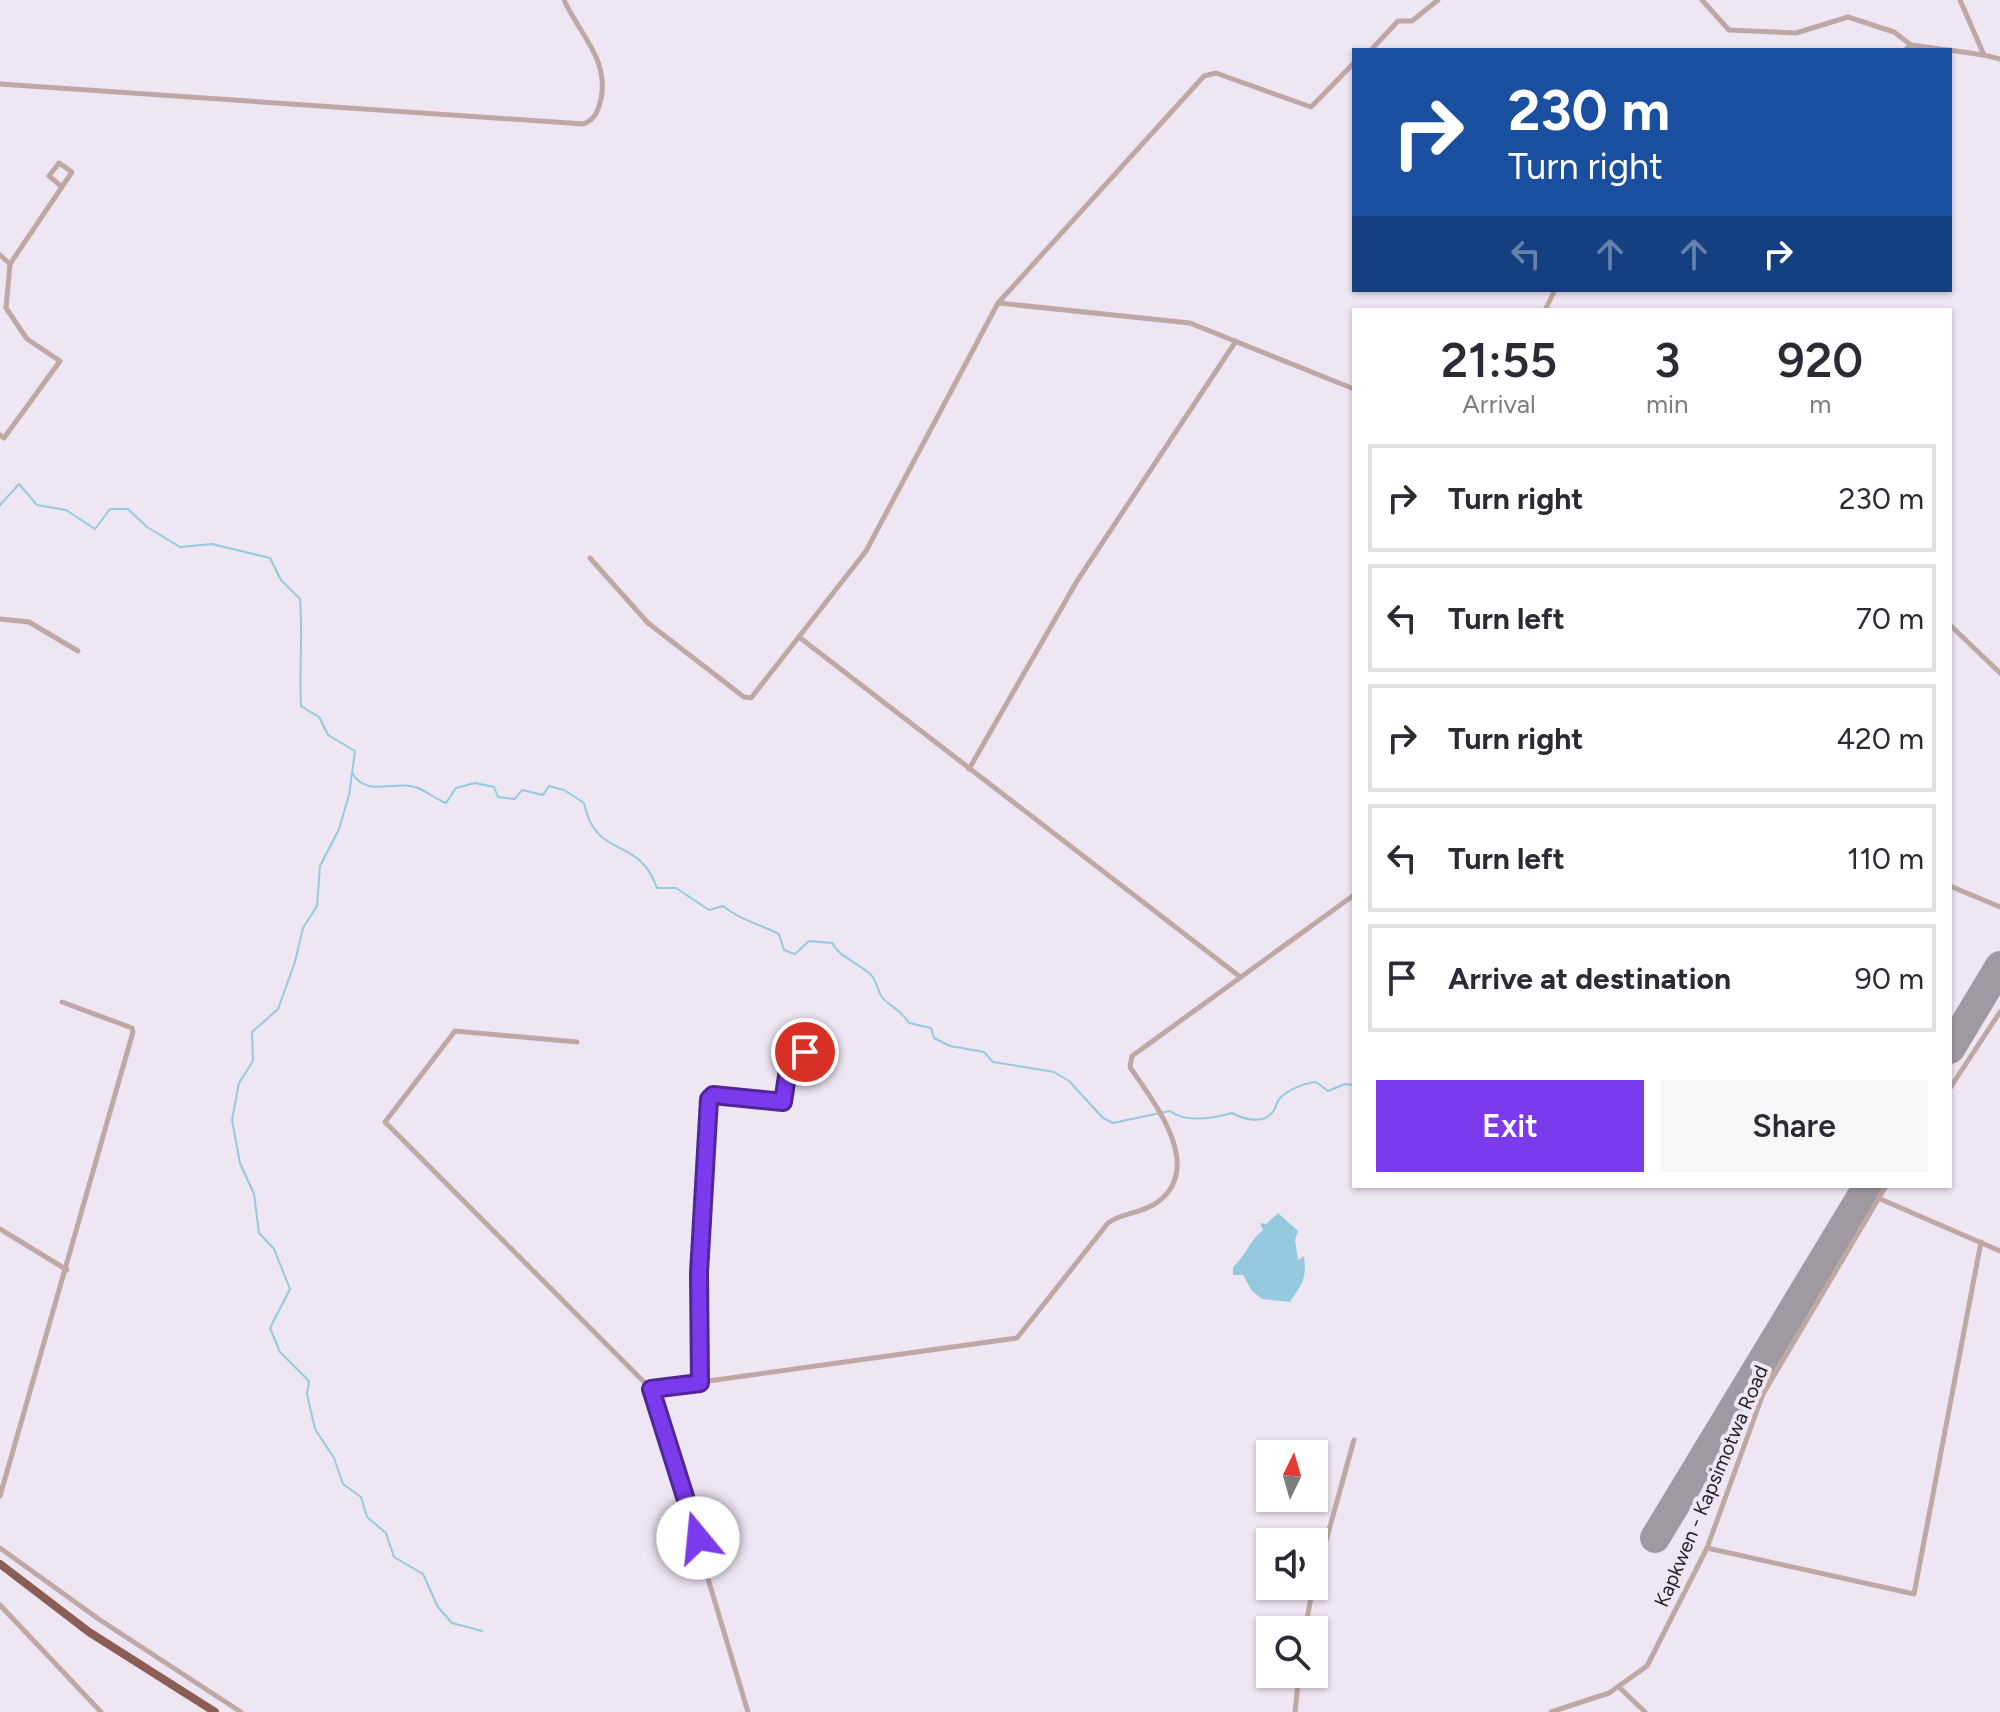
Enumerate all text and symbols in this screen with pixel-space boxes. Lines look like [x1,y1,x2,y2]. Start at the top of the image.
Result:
text: 230 m [1508,77,1670,144]
icon: right [1376,80,1480,184]
text: Turn right [1508,145,1663,188]
icon: left [1504,232,1548,276]
icon: ahead [1588,232,1632,276]
icon: ahead [1672,232,1716,276]
icon: right [1756,232,1800,276]
text: 21:55 [1441,331,1557,389]
text: 3 [1654,331,1681,389]
text: 920 [1777,331,1863,389]
text: Arrival [1462,388,1536,420]
text: min [1646,388,1689,420]
text: m [1809,388,1831,420]
icon: right [1380,476,1424,520]
text: Turn right [1448,480,1583,517]
text: 230 m [1839,480,1924,517]
icon: left [1380,596,1424,640]
text: Turn left [1448,600,1565,637]
text: 70 m [1856,600,1924,637]
icon: right [1380,716,1424,760]
text: Turn right [1448,720,1583,757]
text: 420 m [1836,720,1924,757]
icon: left [1380,836,1424,880]
text: Turn left [1448,840,1565,877]
text: 110 m [1847,840,1924,877]
icon: arrive [1380,956,1424,1000]
text: Arrive at destination [1448,960,1731,997]
text: 90 m [1855,960,1924,997]
pin [771,1018,839,1086]
icon: arrive [783,1030,827,1074]
button: Exit [1376,1080,1644,1172]
button: Share [1660,1080,1928,1172]
street label: Kapkwen - Kapsimotwa Road [1649,1361,1773,1611]
north arrow [1256,1440,1328,1512]
map controls [1256,1440,1328,1688]
position arrow [656,1496,740,1580]
button: sound [1256,1528,1328,1600]
button: search [1256,1616,1328,1688]

